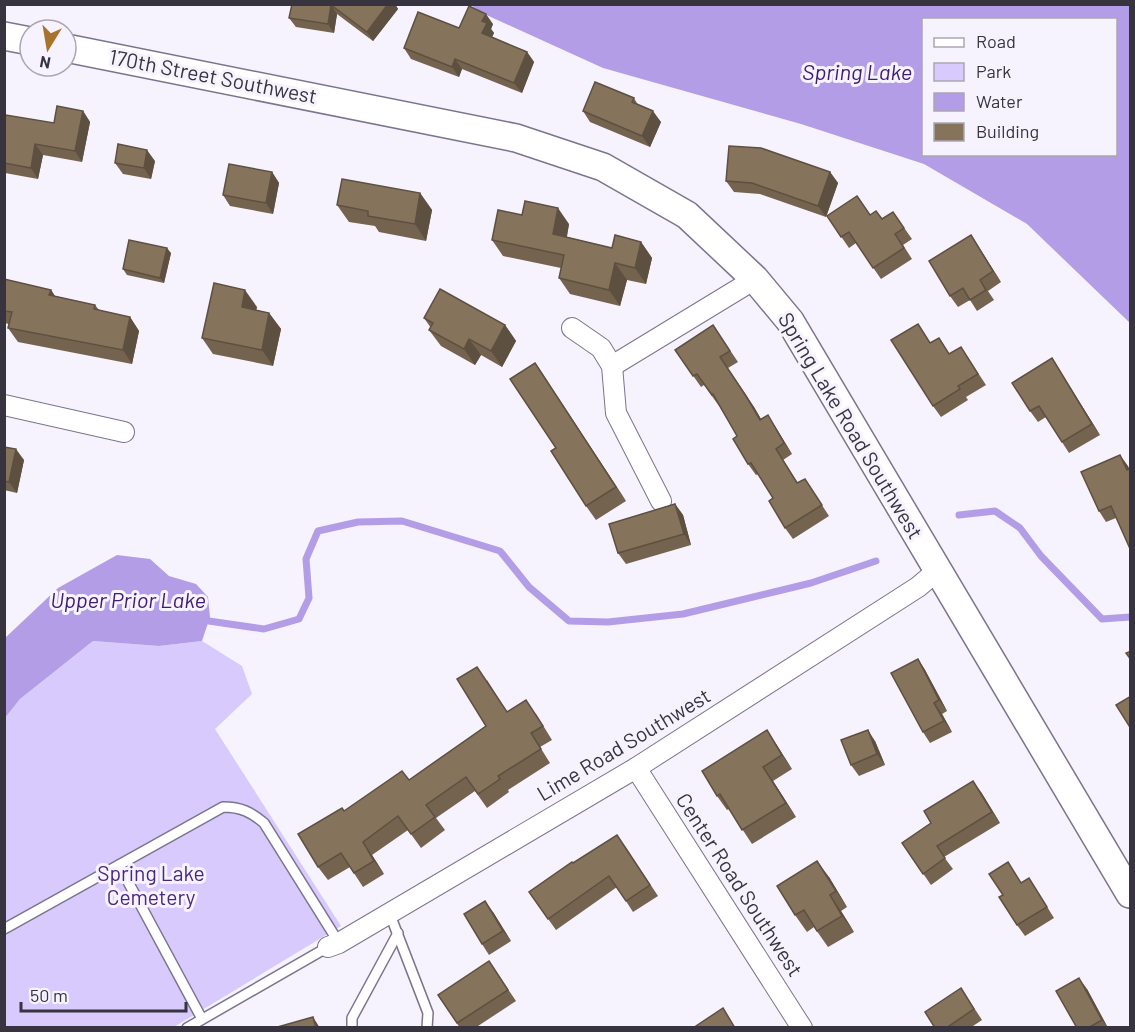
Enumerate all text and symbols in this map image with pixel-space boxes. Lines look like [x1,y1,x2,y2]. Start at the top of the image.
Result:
north arrow [18,18,78,78]
legend [922,18,1117,156]
text: Road [976,30,1016,52]
street label: 170th Street Southwest [107,43,319,108]
text: N [38,53,52,74]
water label: Spring Lake [802,58,912,84]
text: Park [976,60,1011,82]
text: Water [976,90,1023,112]
text: Building [976,120,1039,142]
street label: Spring Lake Road Southwest [774,307,929,543]
water label: Upper Prior Lake [50,586,206,612]
street label: Lime Road Southwest [532,682,714,805]
street label: Center Road Southwest [672,788,809,981]
park label: Spring Lake Cemetery [97,860,205,909]
scale bar [21,975,186,1013]
text: 50 m [30,984,68,1006]

